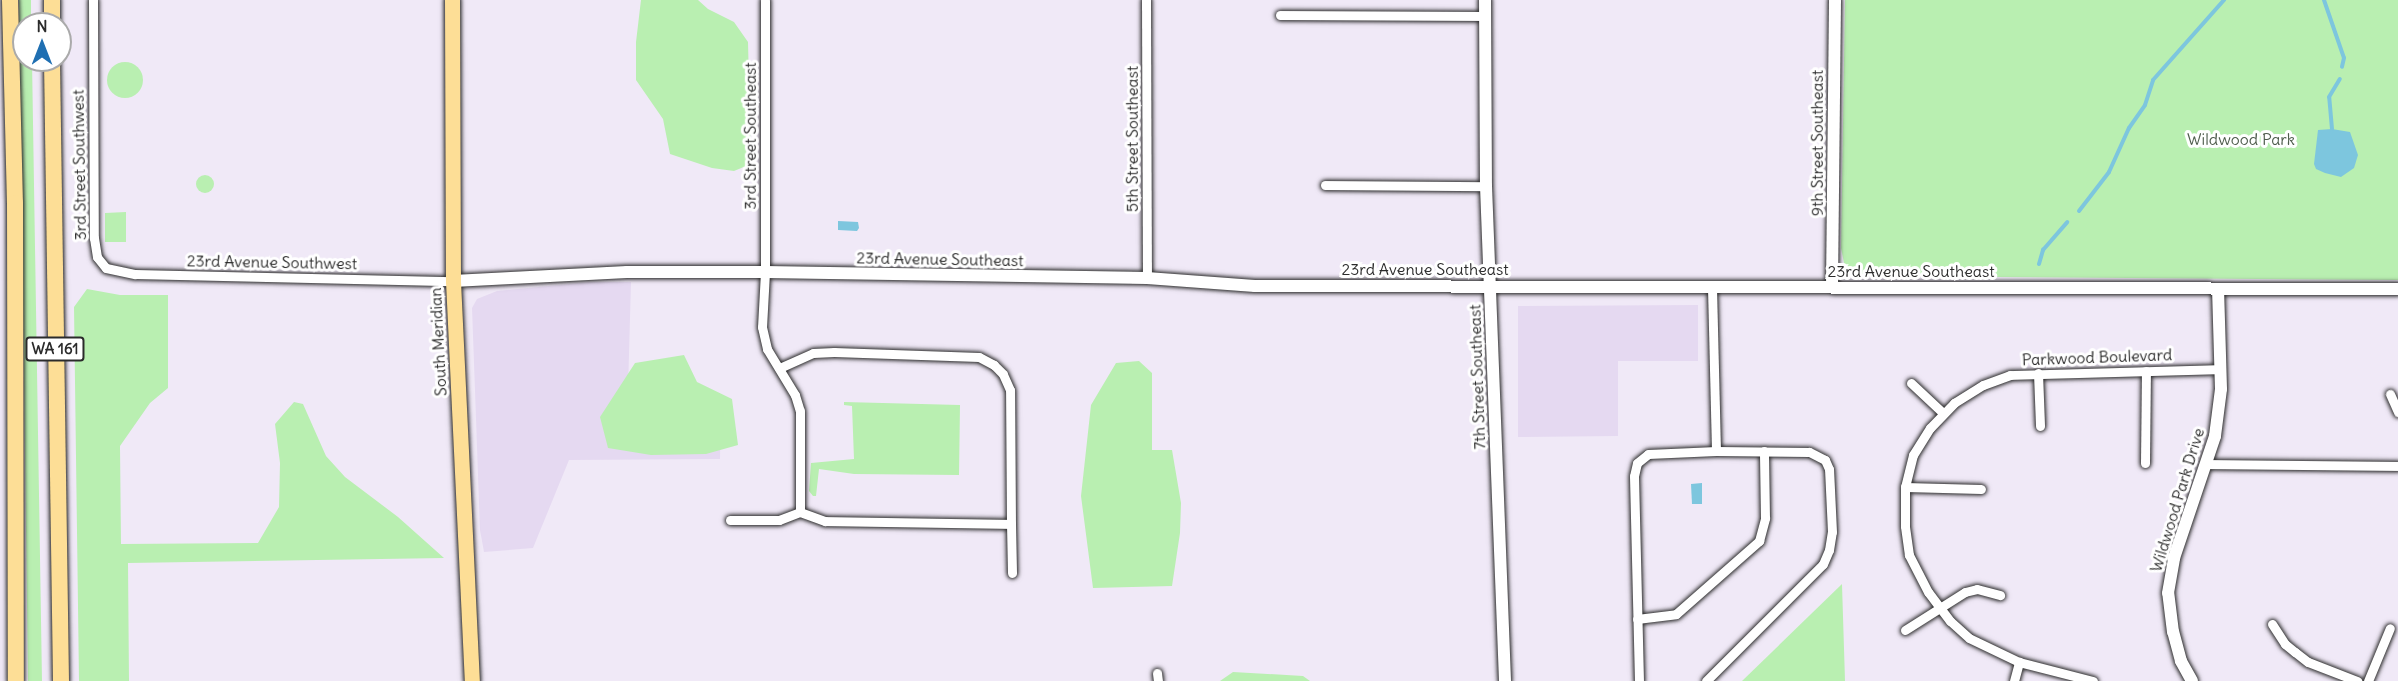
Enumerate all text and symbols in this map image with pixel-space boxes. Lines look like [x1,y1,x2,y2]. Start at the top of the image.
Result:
north arrow [12,12,72,72]
text: N [36,16,48,36]
street label: 3rd Street Southeast [740,62,760,210]
street label: 5th Street Southeast [1122,66,1142,212]
street label: 9th Street Southeast [1807,70,1827,216]
street label: 3rd Street Southwest [68,89,90,241]
park label: Wildwood Park [2187,129,2295,149]
street label: 23rd Avenue Southeast [856,248,1024,270]
street label: 23rd Avenue Southwest [187,251,357,273]
street label: 23rd Avenue Southeast [1341,259,1509,279]
street label: 23rd Avenue Southeast [1827,261,1995,281]
street label: South Meridian [426,287,450,397]
street label: 7th Street Southeast [1465,304,1489,450]
road number: WA 161 [25,337,85,361]
street label: Parkwood Boulevard [2021,345,2173,369]
street label: Wildwood Park Drive [2146,426,2208,574]

